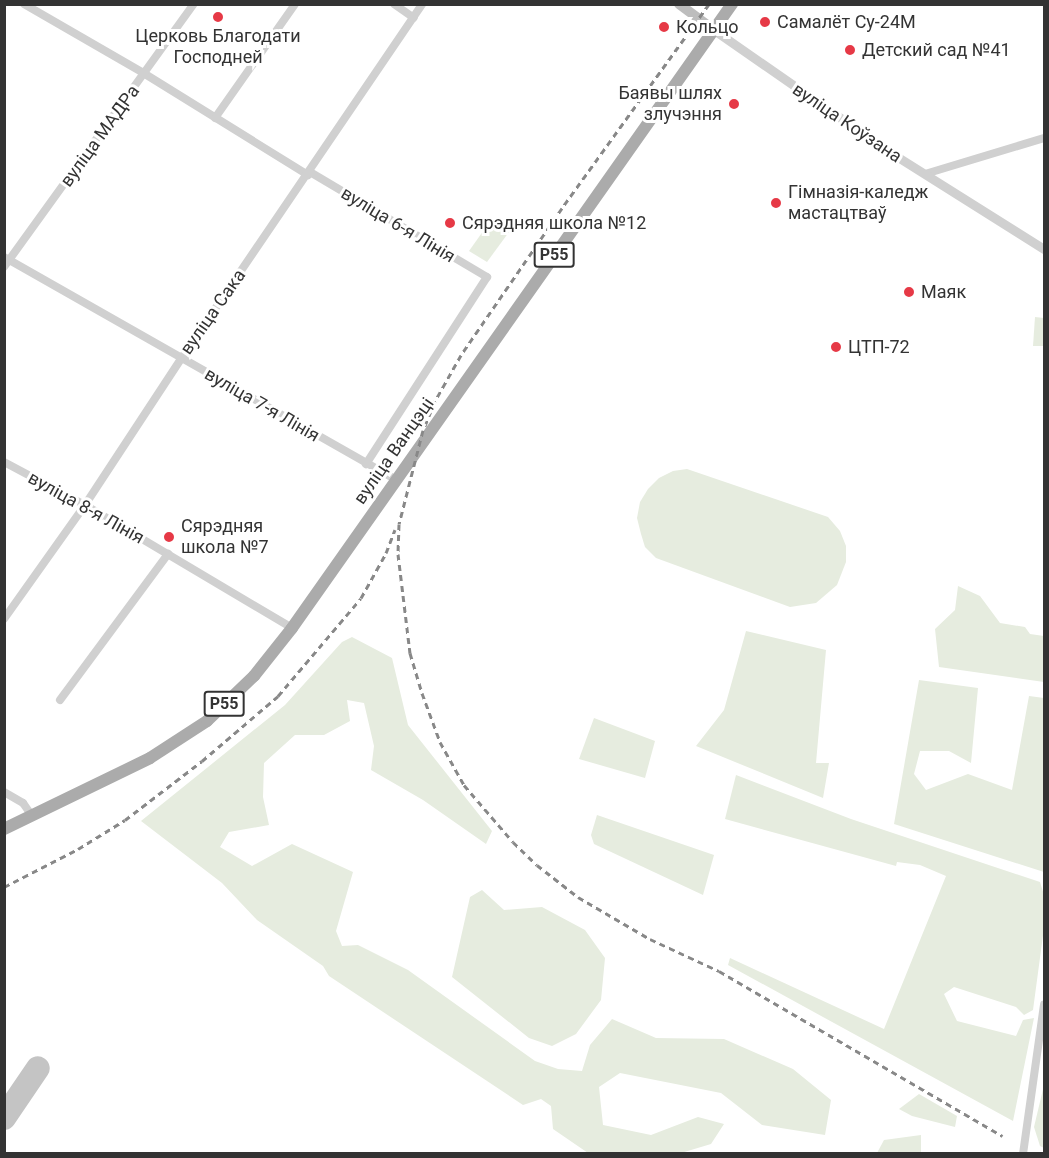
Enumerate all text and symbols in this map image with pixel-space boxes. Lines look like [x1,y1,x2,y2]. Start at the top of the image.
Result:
marker: Церковь Благодати Господней [211,10,225,24]
place label: Самалёт Су-24М [777,11,916,33]
marker: Самалёт Су-24М [758,15,772,29]
place label: Кольцо [676,16,739,38]
marker: Кольцо [657,20,671,34]
place label: Церковь Благодати Господней [135,26,301,68]
place label: Детский сад №41 [862,39,1011,61]
marker: Детский сад №41 [843,43,857,57]
street label: вуліца Коўзана [788,78,906,168]
street label: вуліца МАДРа [56,81,144,191]
place label: Баявы шлях злучэння [618,83,722,125]
marker: Баявы шлях злучэння [727,97,741,111]
street label: вуліца 6-я Лінія [337,182,459,268]
place label: Гімназія-каледж мастацтваў [788,182,928,224]
marker: Гімназія-каледж мастацтваў [769,196,783,210]
place label: Сярэдняя школа №12 [462,212,646,234]
marker: Сярэдняя школа №12 [443,216,457,230]
road number: Р55 [533,242,575,268]
street label: вуліца Сака [176,265,250,359]
place label: Маяк [921,281,966,303]
marker: Маяк [902,285,916,299]
place label: ЦТП-72 [848,336,910,358]
marker: ЦТП-72 [829,340,843,354]
street label: вуліца 7-я Лінія [201,363,323,447]
street label: вуліца Ванцэці [349,394,439,508]
street label: вуліца 8-я Лінія [24,467,148,549]
place label: Сярэдняя школа №7 [181,516,269,558]
marker: Сярэдняя школа №7 [162,530,176,544]
road number: Р55 [203,691,245,717]

